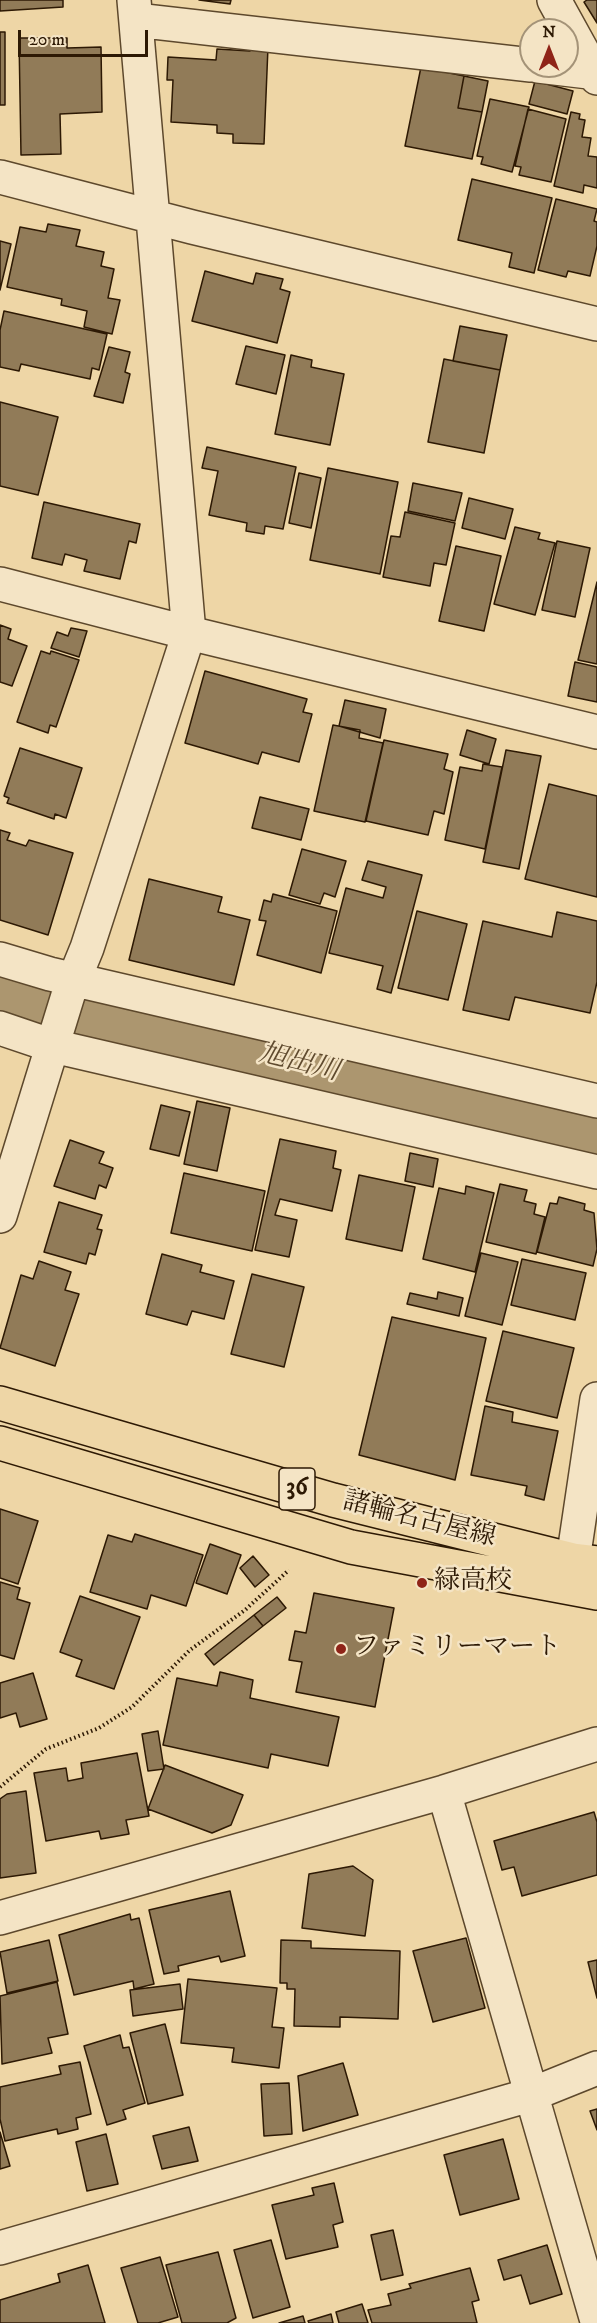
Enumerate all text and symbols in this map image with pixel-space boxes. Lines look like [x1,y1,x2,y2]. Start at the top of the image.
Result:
scale bar [21,18,152,56]
north arrow [519,18,579,78]
text: N [542,22,556,42]
text: 20 m [29,29,65,51]
water label: 旭出川 [256,1038,342,1090]
road number: 36 [279,1468,315,1510]
street label: 諸輪名古屋線 [340,1487,498,1555]
place label: 緑高校 [434,1567,512,1599]
marker: 緑高校 [415,1576,429,1590]
place label: ファミリーマート [353,1633,561,1665]
marker: ファミリーマート [334,1642,348,1656]

